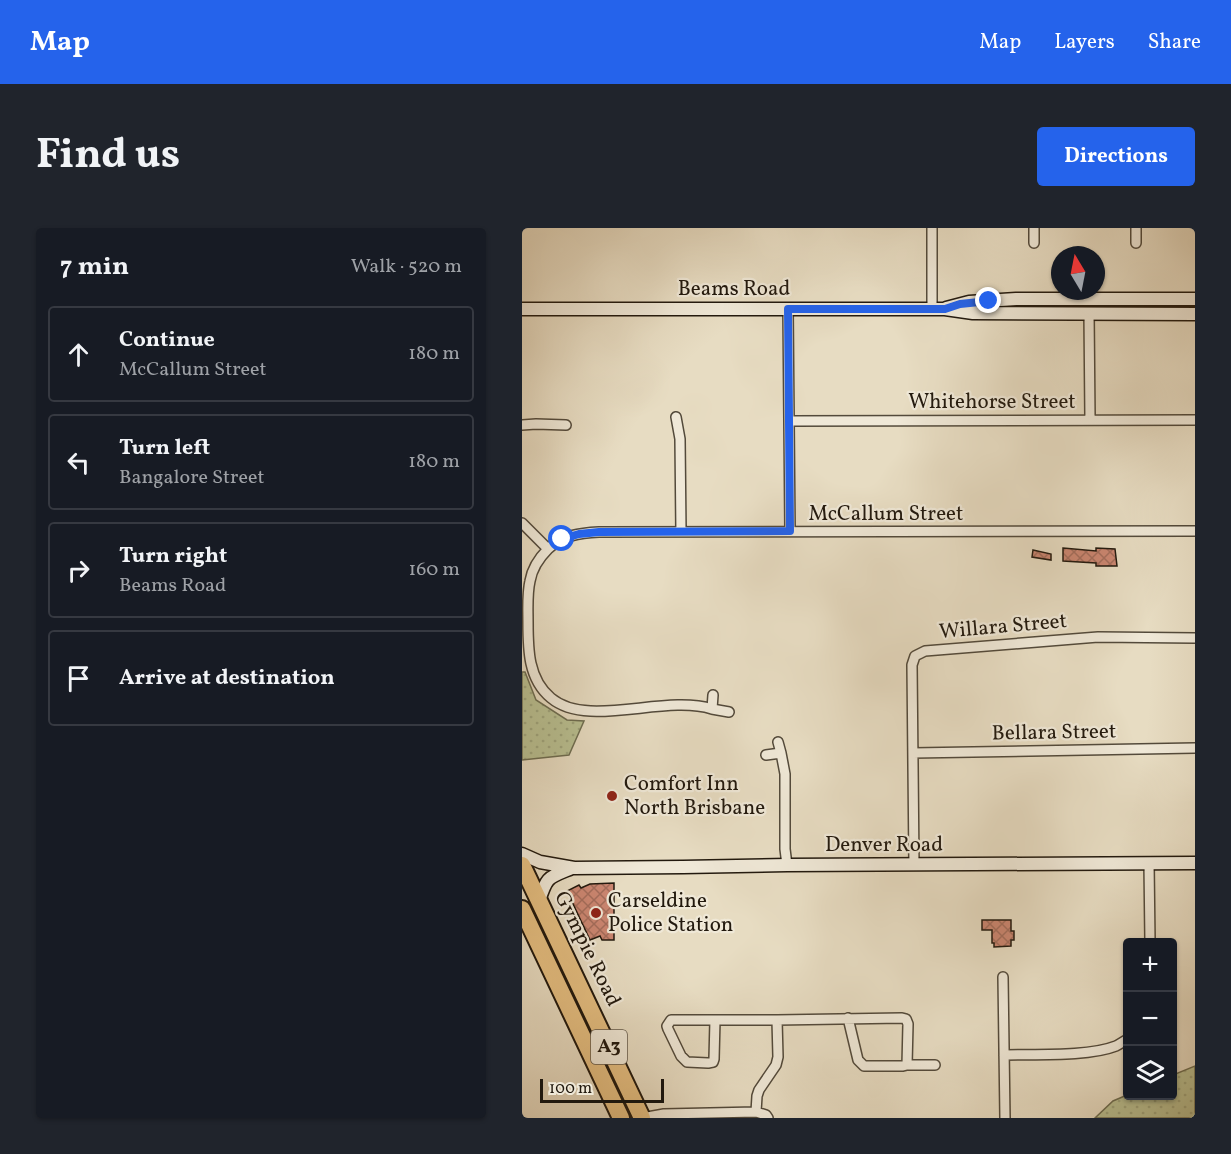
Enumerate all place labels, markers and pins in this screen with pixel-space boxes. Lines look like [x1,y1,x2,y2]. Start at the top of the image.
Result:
place label: Comfort Inn North Brisbane [624,770,765,823]
marker: Comfort Inn North Brisbane [605,789,619,803]
place label: Carseldine Police Station [608,887,733,940]
marker: Carseldine Police Station [589,906,603,920]

